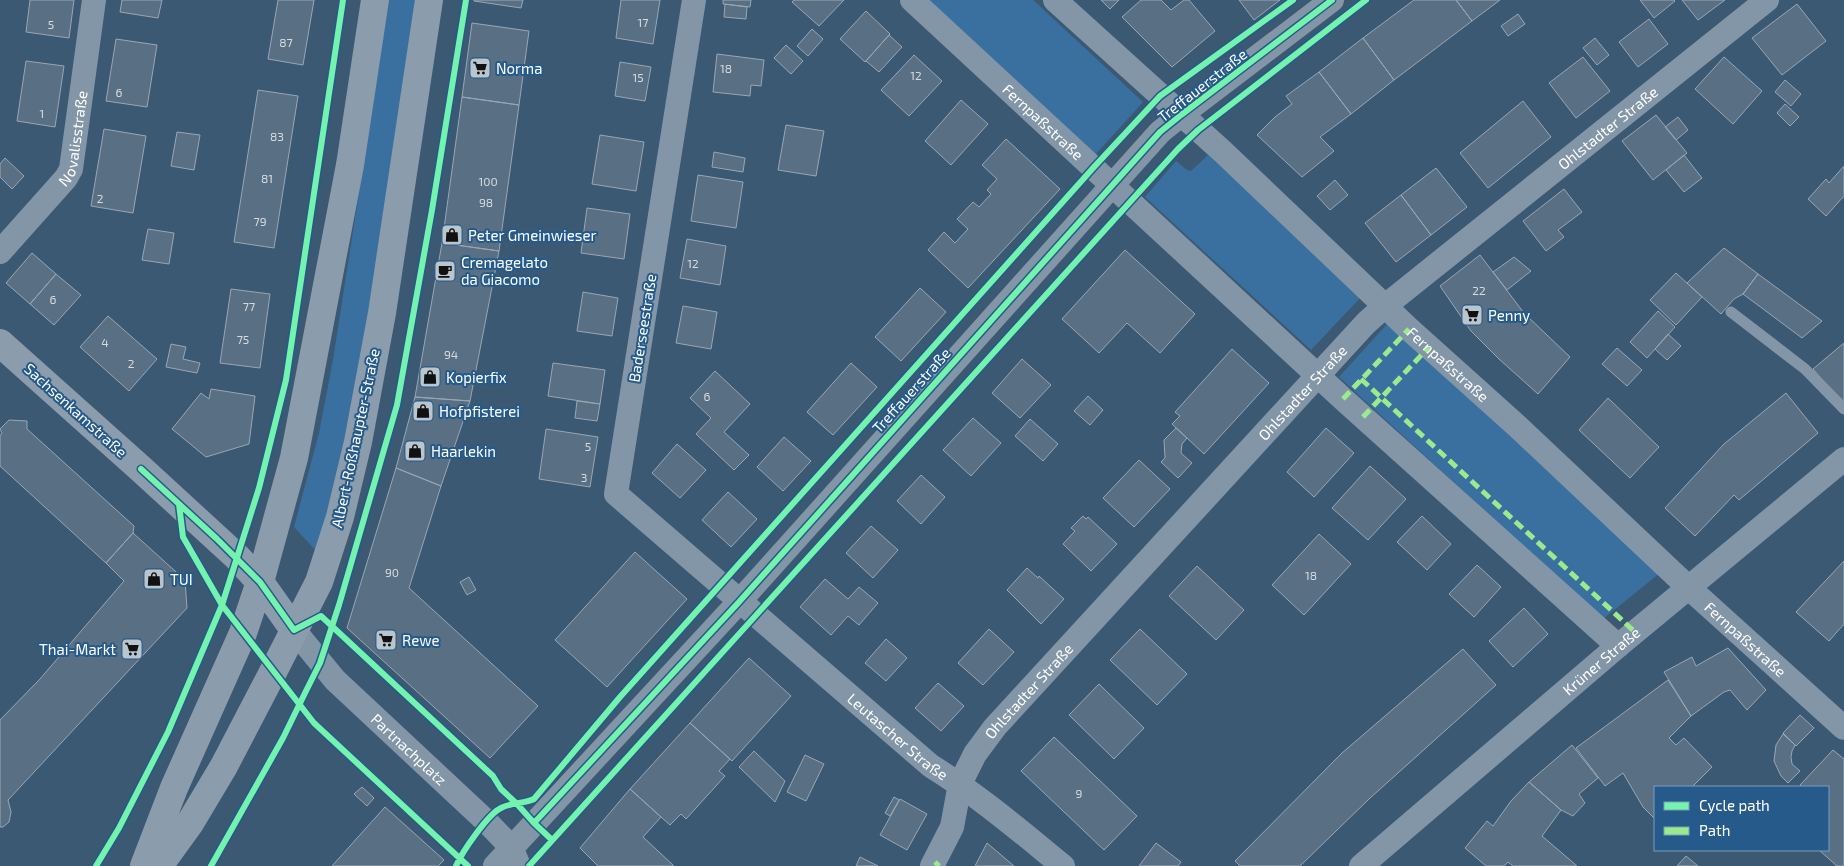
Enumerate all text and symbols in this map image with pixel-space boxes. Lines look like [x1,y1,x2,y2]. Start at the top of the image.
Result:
house number: 17 [638,15,648,29]
house number: 5 [48,17,54,31]
house number: 87 [279,35,293,49]
street label: Treffauerstraße [1154,45,1250,125]
supermarket icon: Norma [468,56,492,80]
place label: Norma [496,59,543,77]
house number: 18 [720,61,732,75]
house number: 12 [910,68,922,82]
house number: 15 [632,70,644,84]
street label: Fernpaßstraße [999,80,1087,163]
street label: Ohlstadter Straße [1554,82,1661,173]
house number: 6 [116,85,123,99]
street label: Novalisstraße [54,90,91,190]
house number: 1 [40,106,44,120]
house number: 83 [270,129,284,143]
house number: 81 [261,171,273,185]
house number: 100 [478,174,498,188]
house number: 2 [97,191,104,205]
house number: 98 [479,195,493,209]
house number: 79 [253,214,267,228]
shop icon: Peter Gmeinwieser [440,223,464,247]
place label: Peter Gmeinwieser [468,226,597,244]
place label: Cremagelato da Giacomo [461,253,548,288]
house number: 12 [687,256,699,270]
cafe icon: Cremagelato da Giacomo [433,259,457,283]
street label: Baderseestraße [625,272,659,384]
house number: 22 [1472,283,1486,297]
house number: 6 [50,292,57,306]
house number: 77 [243,299,255,313]
supermarket icon: Penny [1460,303,1484,327]
place label: Penny [1488,306,1530,324]
street label: Fernpaßstraße [1404,323,1493,405]
house number: 75 [237,332,249,346]
house number: 4 [101,335,109,349]
street label: Ohlstadter Straße [1254,341,1350,444]
street label: Treffauerstraße [868,344,954,436]
street label: Albert-Roßhaupter-Straße [327,347,383,529]
house number: 94 [444,347,458,361]
house number: 2 [128,356,135,370]
street label: Sachsenkamstraße [21,359,131,461]
shop icon: Kopierfix [418,365,442,389]
place label: Kopierfix [446,368,507,386]
house number: 6 [704,389,711,403]
shop icon: Hofpfisterei [411,399,435,423]
place label: Hofpfisterei [439,402,520,420]
shop icon: Haarlekin [403,439,427,463]
house number: 5 [585,439,591,453]
place label: Haarlekin [431,442,496,460]
house number: 3 [581,470,587,484]
house number: 90 [385,565,399,579]
shop icon: TUI [142,567,166,591]
house number: 18 [1305,568,1317,582]
place label: TUI [170,570,193,588]
street label: Fernpaßstraße [1701,598,1790,680]
street label: Krüner Straße [1559,623,1643,698]
supermarket icon: Rewe [374,628,398,652]
place label: Rewe [402,631,440,649]
supermarket icon: Thai-Markt [120,637,144,661]
street label: Ohlstadter Straße [981,639,1076,742]
place label: Thai-Markt [39,640,116,658]
street label: Leutascher Straße [844,689,952,784]
street label: Partnachplatz [368,710,450,789]
house number: 9 [1076,786,1083,800]
legend [1654,786,1829,851]
text: Cycle path [1699,796,1770,814]
text: Path [1699,821,1730,839]

